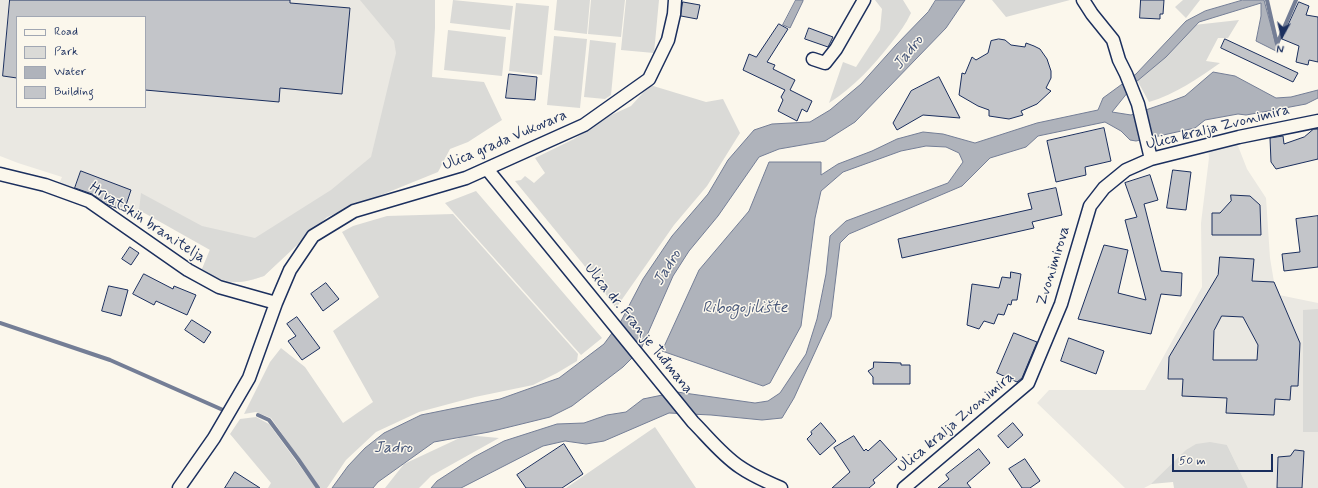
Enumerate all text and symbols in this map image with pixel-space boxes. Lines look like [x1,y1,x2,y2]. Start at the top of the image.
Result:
legend [16,16,146,108]
north arrow [1262,16,1302,56]
text: Road [54,24,78,40]
water label: Jadro [890,32,928,74]
text: N [1276,40,1285,55]
text: Park [54,44,78,60]
text: Water [54,64,86,80]
text: Building [54,84,94,100]
street label: Ulica kralja Zvonimira [1144,101,1292,155]
street label: Ulica grada Vukovara [440,107,570,175]
street label: Hrvatskih branitelja [86,179,208,267]
street label: Zvonimirova [1033,224,1075,308]
water label: Jadro [650,247,686,289]
street label: Ulica dr. Franje Tuđmana [580,260,696,398]
water label: Ribogojilište [702,299,788,319]
street label: Ulica kralja Zvonimira [894,369,1018,477]
water label: Jadro [374,439,412,459]
scale bar [1174,446,1275,472]
text: 50 m [1179,453,1206,469]

